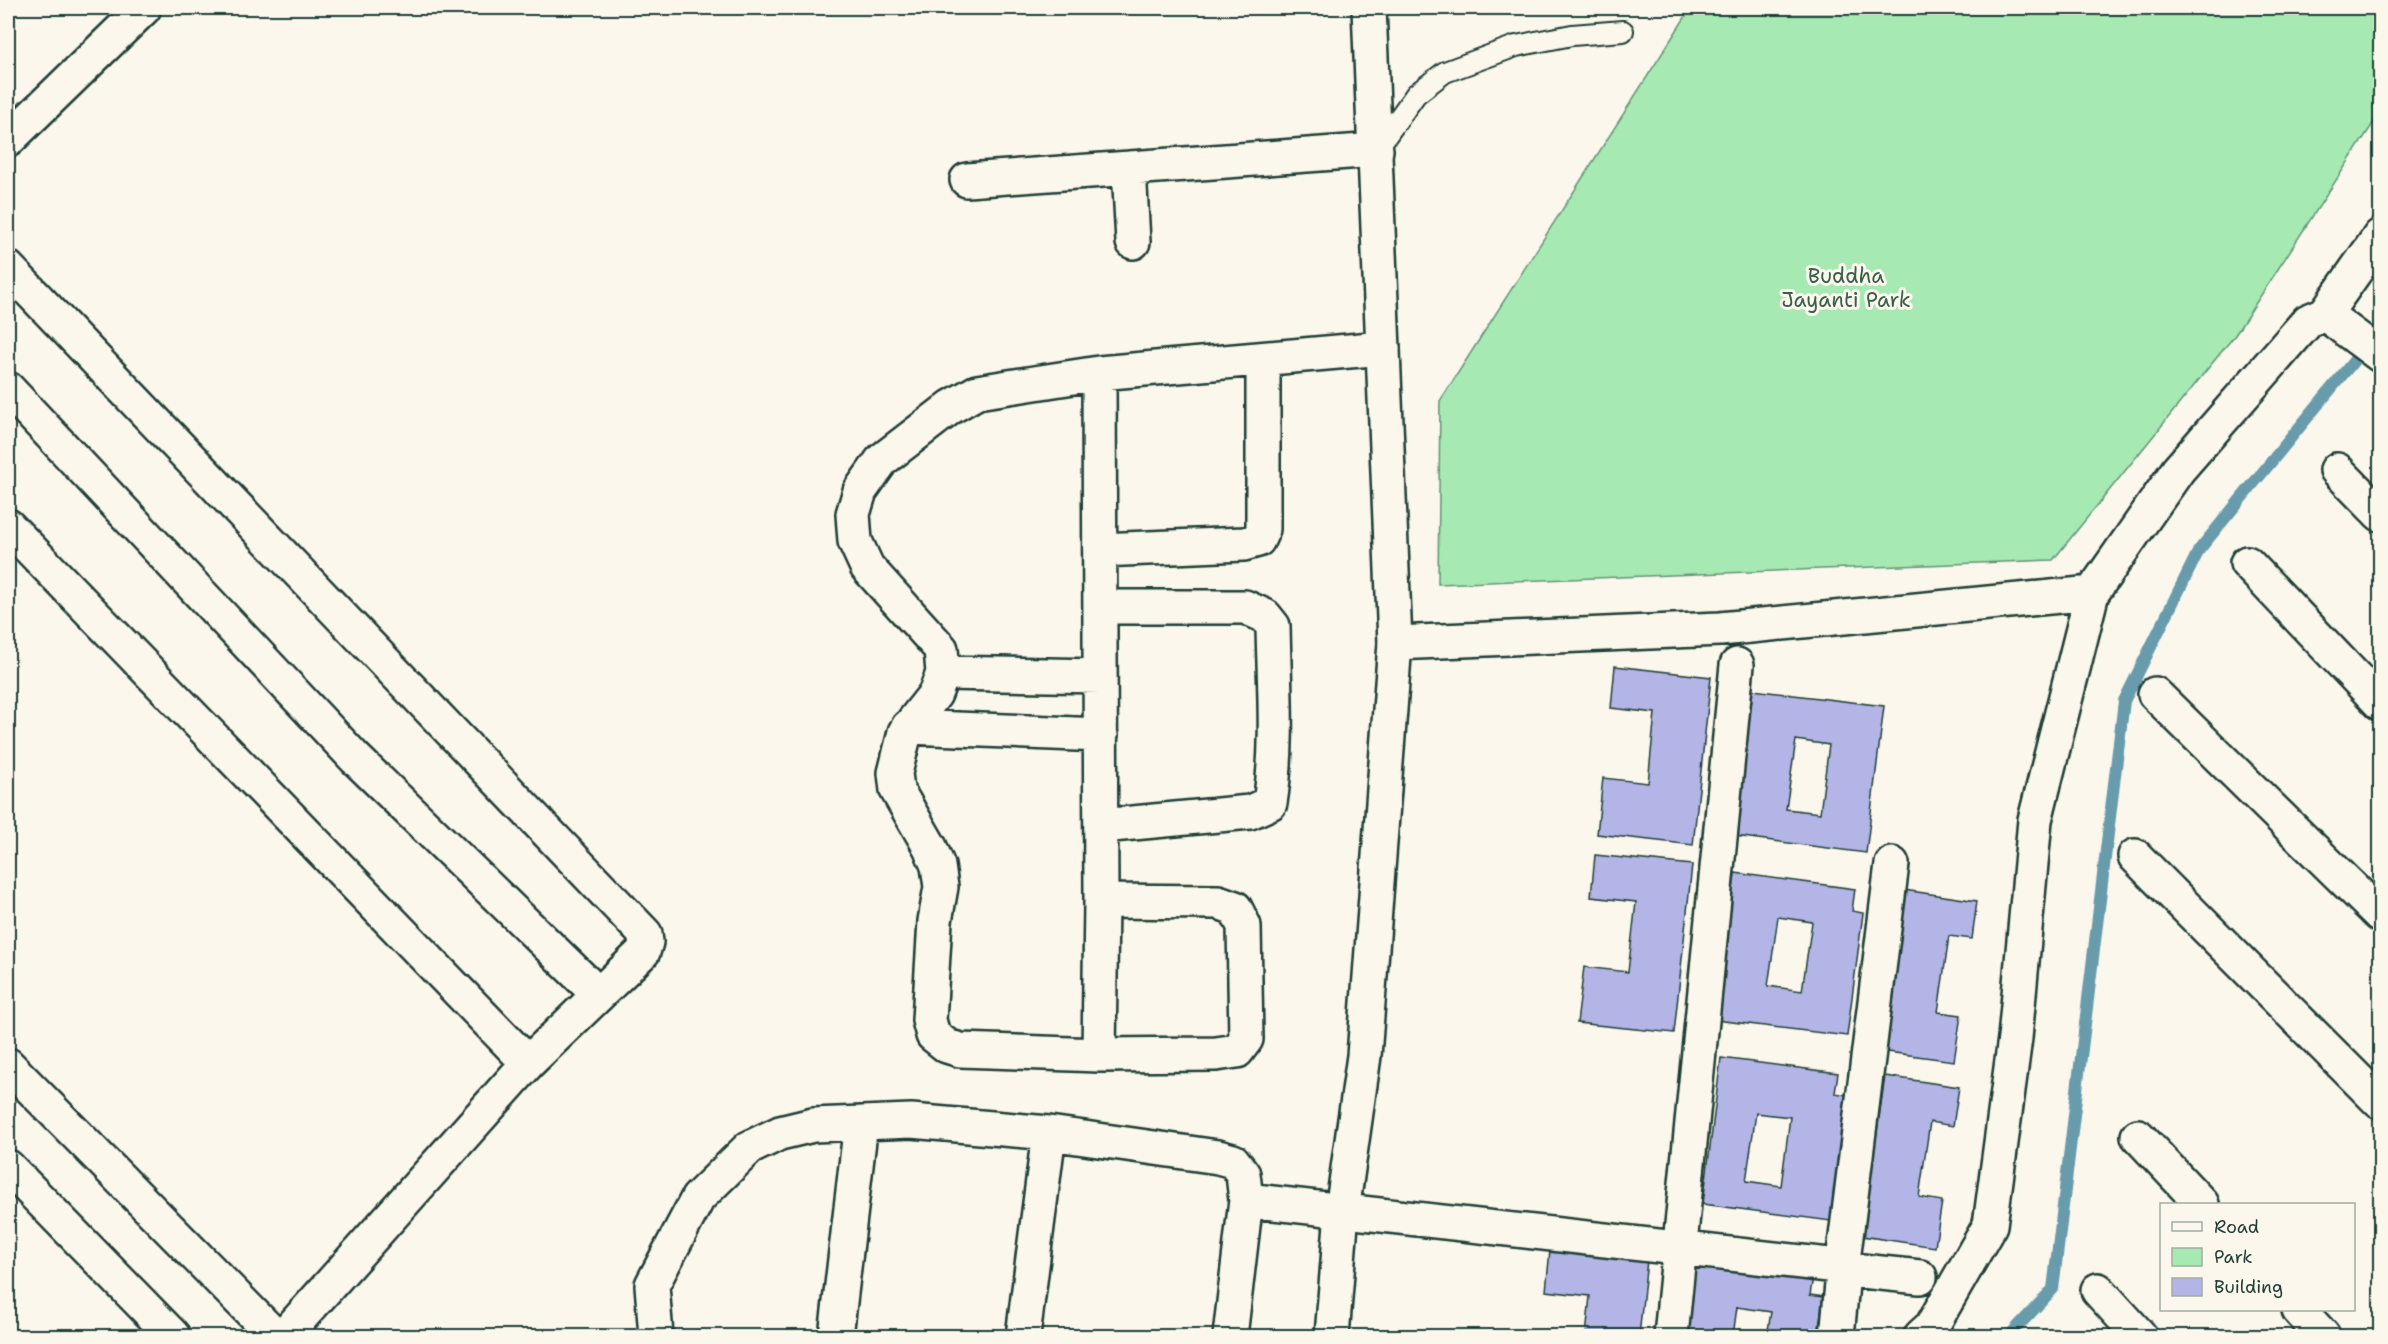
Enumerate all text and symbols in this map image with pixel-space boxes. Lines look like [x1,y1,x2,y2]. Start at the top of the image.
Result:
park label: Buddha Jayanti Park [1781,262,1911,314]
legend [2160,1203,2355,1311]
text: Road [2214,1215,2259,1239]
text: Park [2214,1245,2253,1269]
text: Building [2214,1275,2283,1299]

